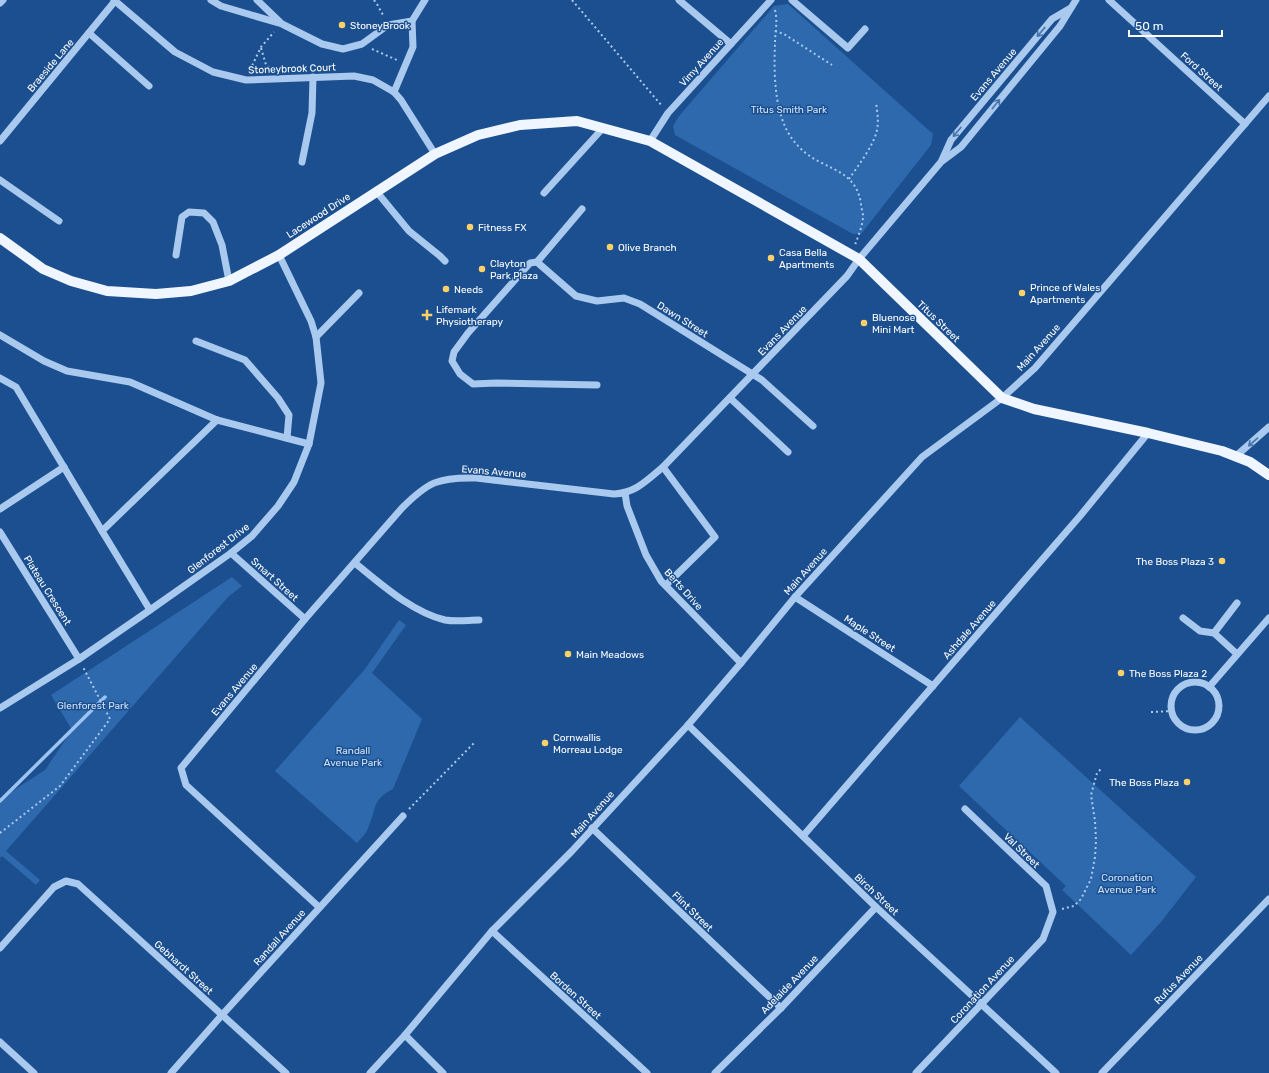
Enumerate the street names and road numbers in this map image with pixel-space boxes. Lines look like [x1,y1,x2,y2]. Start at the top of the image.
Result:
street label: Braeside Lane [25,36,77,95]
street label: Vimy Avenue [677,36,727,89]
street label: Evans Avenue [968,46,1020,103]
street label: Ford Street [1178,50,1225,94]
street label: Stoneybrook Court [248,61,336,77]
street label: Lacewood Drive [284,190,353,241]
street label: Titus Street [915,298,962,345]
street label: Dawn Street [655,299,710,340]
street label: Evans Avenue [756,303,810,358]
street label: Main Avenue [1014,321,1063,374]
street label: Evans Avenue [461,463,527,481]
street label: Glenforest Drive [185,521,252,577]
street label: Main Avenue [781,545,830,598]
street label: Plateau Crescent [21,553,73,628]
street label: Smart Street [248,555,301,604]
street label: Berts Drive [662,566,705,613]
street label: Ashdale Avenue [941,597,999,662]
street label: Maple Street [842,613,897,655]
street label: Evans Avenue [209,661,261,718]
street label: Main Avenue [568,788,617,841]
street label: Val Street [1001,831,1042,871]
street label: Birch Street [852,871,901,918]
street label: Flint Street [669,889,715,934]
street label: Randall Avenue [251,907,308,968]
street label: Gebhardt Street [151,938,215,997]
street label: Adelaide Avenue [759,952,821,1017]
street label: Rufus Avenue [1152,952,1206,1007]
street label: Coronation Avenue [948,953,1018,1026]
street label: Borden Street [547,970,604,1022]

